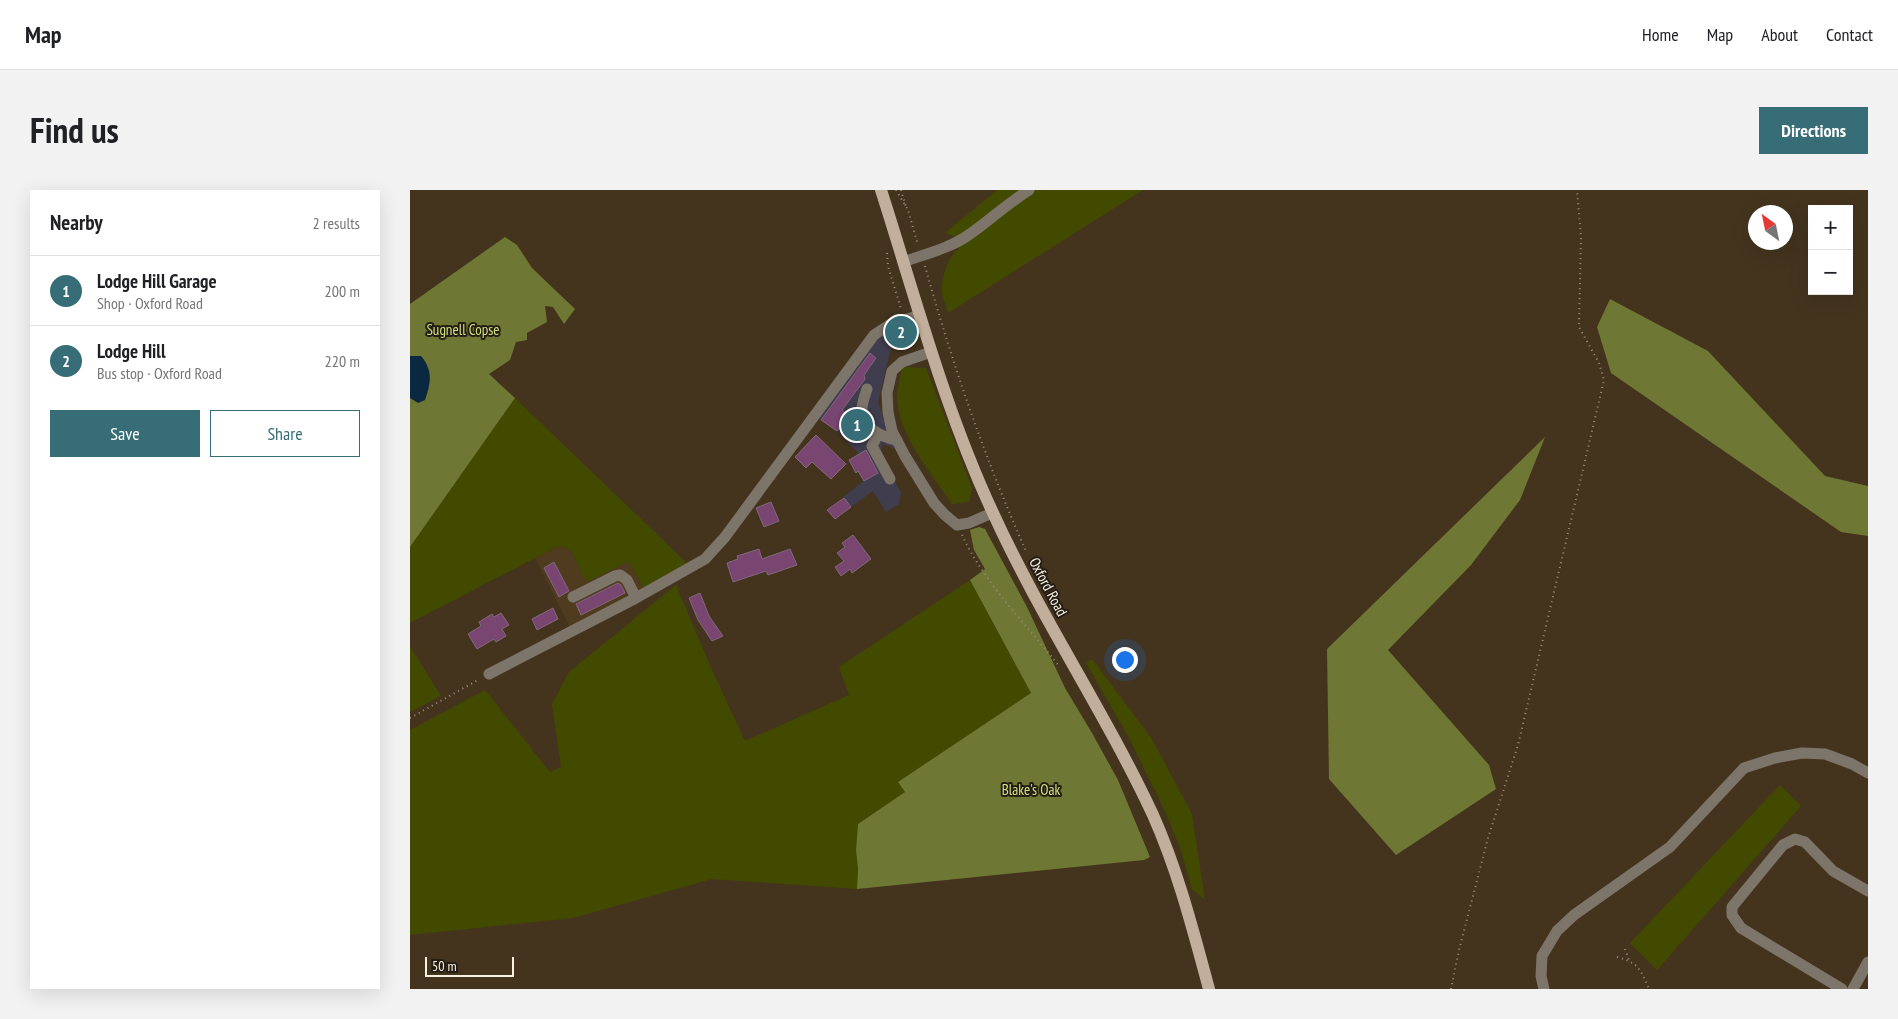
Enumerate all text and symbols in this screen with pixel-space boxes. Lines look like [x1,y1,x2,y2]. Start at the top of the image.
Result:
text: Map [25,19,62,50]
text: Home [1642,23,1679,46]
text: Map [1707,23,1733,46]
text: About [1761,23,1798,46]
text: Contact [1826,23,1873,46]
text: Find us [30,107,119,153]
button: Directions [1759,107,1868,154]
north arrow [1748,205,1793,250]
map controls [1808,205,1853,295]
button: + [1808,205,1853,250]
text: Nearby [50,209,103,236]
text: 2 results [313,213,360,233]
button: − [1808,250,1853,295]
text: Lodge Hill Garage [97,269,217,293]
text: 1 [62,281,70,301]
text: 200 m [325,281,360,301]
text: Shop · Oxford Road [97,293,203,313]
pin: 2 [885,313,917,351]
park label: Sugnell Copse [426,320,500,339]
text: Lodge Hill [97,339,166,363]
text: 2 [62,351,70,371]
text: 220 m [325,351,360,371]
text: Bus stop · Oxford Road [97,363,222,383]
pin: 1 [841,406,873,444]
button: Save [50,410,200,457]
button: Share [210,410,360,457]
street label: Oxford Road [1025,554,1072,619]
your location [1112,647,1138,673]
park label: Blake's Oak [1002,780,1060,799]
scale bar [425,954,514,977]
text: 50 m [432,957,457,975]

